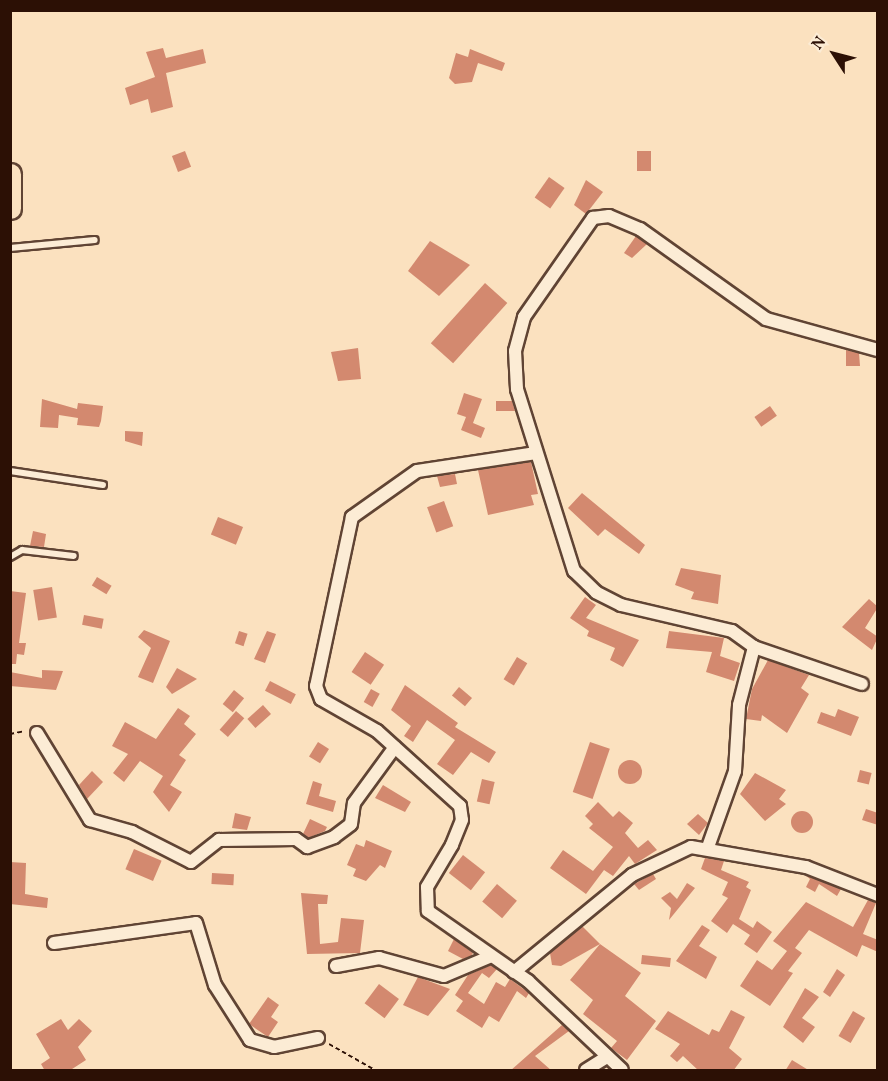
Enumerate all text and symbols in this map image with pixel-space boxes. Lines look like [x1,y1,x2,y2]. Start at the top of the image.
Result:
north arrow [804,24,864,84]
text: N [807,32,832,55]

